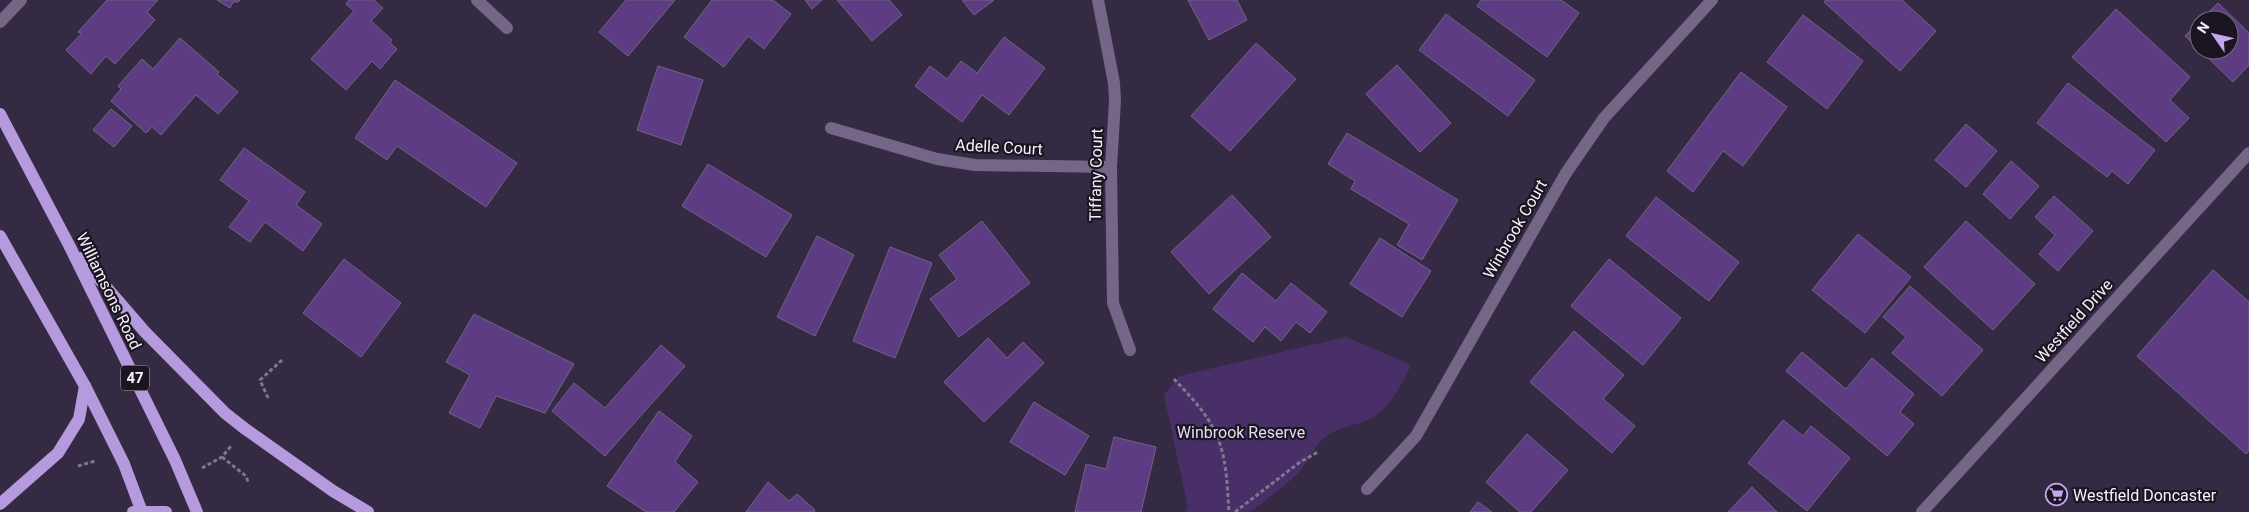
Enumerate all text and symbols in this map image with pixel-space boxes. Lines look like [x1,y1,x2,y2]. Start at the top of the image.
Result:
north arrow [2189,10,2239,60]
text: N [2194,19,2213,36]
street label: Tiffany Court [1086,128,1106,222]
street label: Adelle Court [955,135,1043,159]
street label: Winbrook Court [1479,176,1551,282]
street label: Williamsons Road [72,229,146,353]
street label: Westfield Drive [2031,275,2117,367]
road number: 47 [121,366,149,390]
park label: Winbrook Reserve [1177,423,1305,442]
supermarket icon: Westfield Doncaster [2045,483,2069,507]
place label: Westfield Doncaster [2073,486,2217,505]

